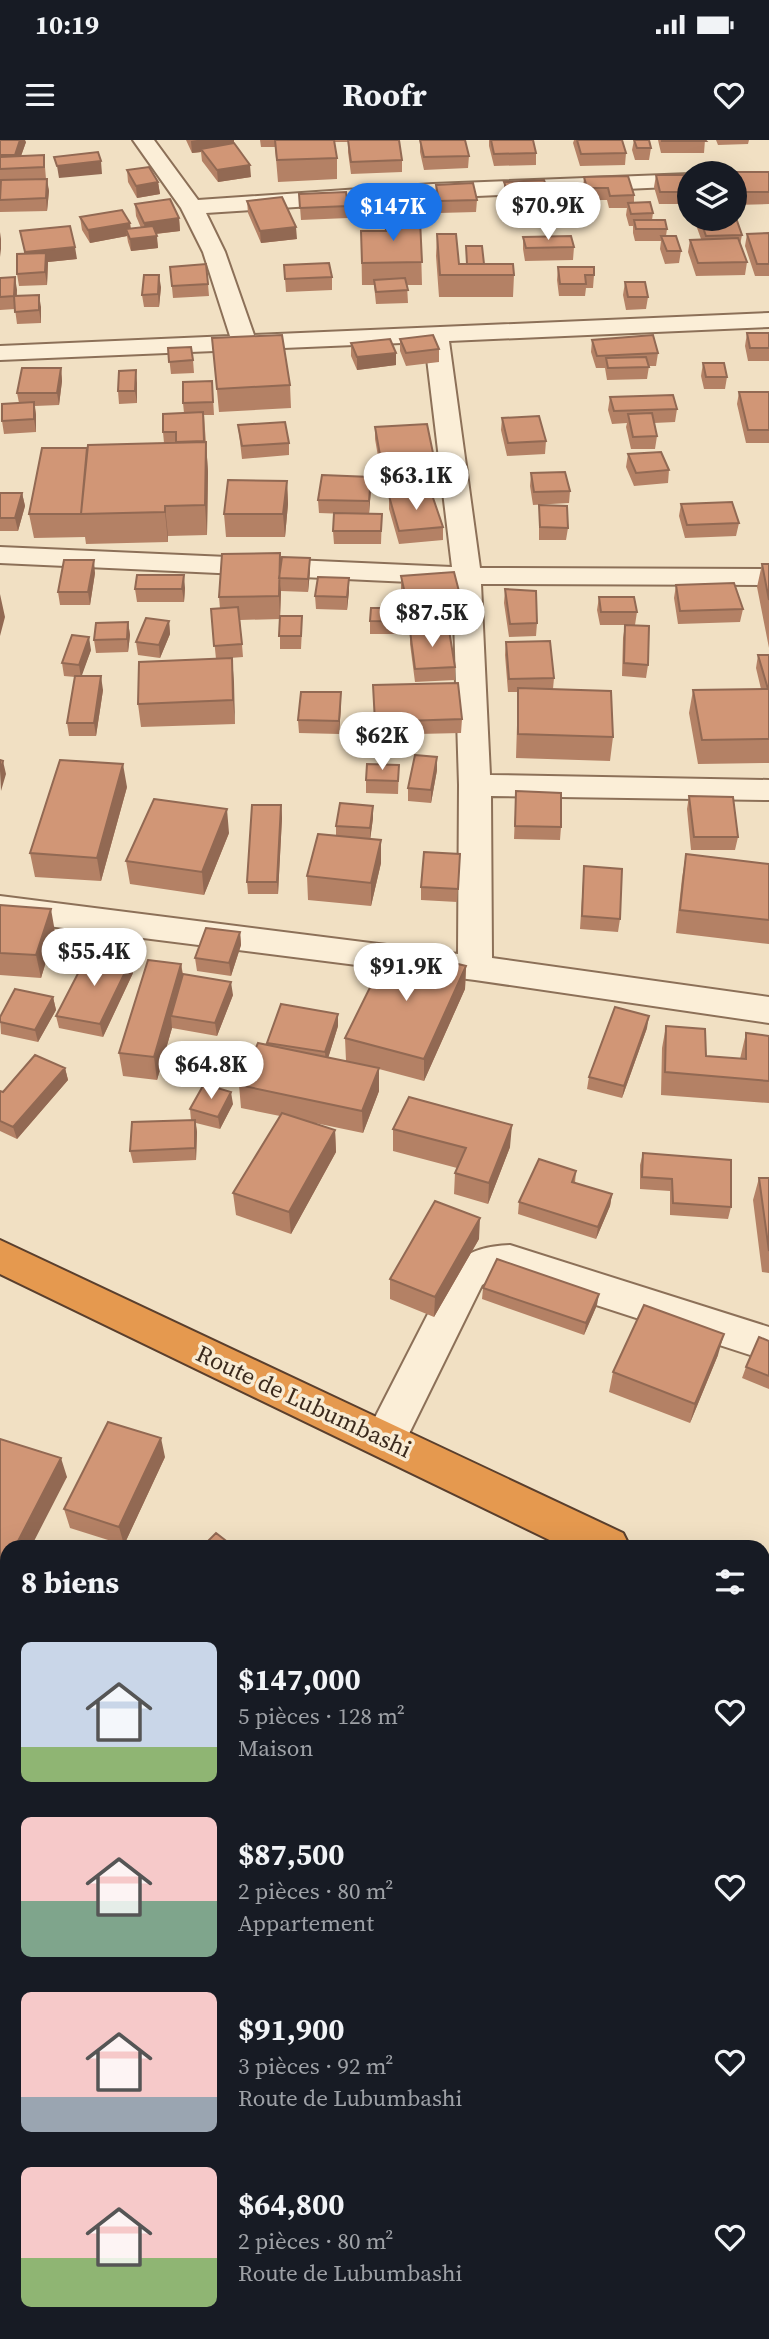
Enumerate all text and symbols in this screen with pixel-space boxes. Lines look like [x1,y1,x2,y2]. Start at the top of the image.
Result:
text: 10:19 [35,7,99,43]
text: Roofr [342,73,427,117]
icon: menu [21,76,59,114]
icon: heart [710,76,748,114]
map controls [677,161,747,231]
button: layers [677,161,747,231]
pin: $70.9K [491,182,605,242]
pin: $147K [344,183,442,243]
text: $70.9K [512,189,584,221]
text: $147K [360,190,426,222]
pin: $63.1K [359,452,473,512]
text: $63.1K [380,459,452,491]
pin: $87.5K [375,589,489,649]
text: $87.5K [396,596,468,628]
pin: $62K [341,712,423,772]
text: $62K [355,719,409,751]
pin: $55.4K [37,928,151,988]
text: $55.4K [58,935,130,967]
pin: $91.9K [349,944,463,1003]
text: $91.9K [370,950,442,982]
pin: $64.8K [154,1042,268,1101]
text: $64.8K [175,1048,247,1080]
street label: Route de Lubumbashi [191,1337,417,1465]
text: 8 biens [21,1562,119,1603]
icon: filters [711,1563,749,1601]
text: $147,000 [238,1659,361,1700]
icon: home [77,1670,161,1754]
icon: heart [711,1693,749,1731]
text: 5 pièces · 128 m² [238,1700,405,1732]
text: Maison [238,1732,313,1764]
text: $87,500 [238,1834,345,1875]
icon: home [77,1845,161,1929]
icon: heart [711,1868,749,1906]
text: 2 pièces · 80 m² [238,1875,393,1907]
text: Appartement [238,1907,374,1939]
text: $91,900 [238,2009,345,2050]
icon: home [77,2020,161,2104]
icon: heart [711,2043,749,2081]
text: 3 pièces · 92 m² [238,2050,393,2082]
text: Route de Lubumbashi [238,2082,462,2114]
text: $64,800 [238,2184,345,2225]
icon: home [77,2195,161,2279]
icon: heart [711,2218,749,2256]
text: 2 pièces · 80 m² [238,2225,393,2257]
text: Route de Lubumbashi [238,2257,462,2289]

